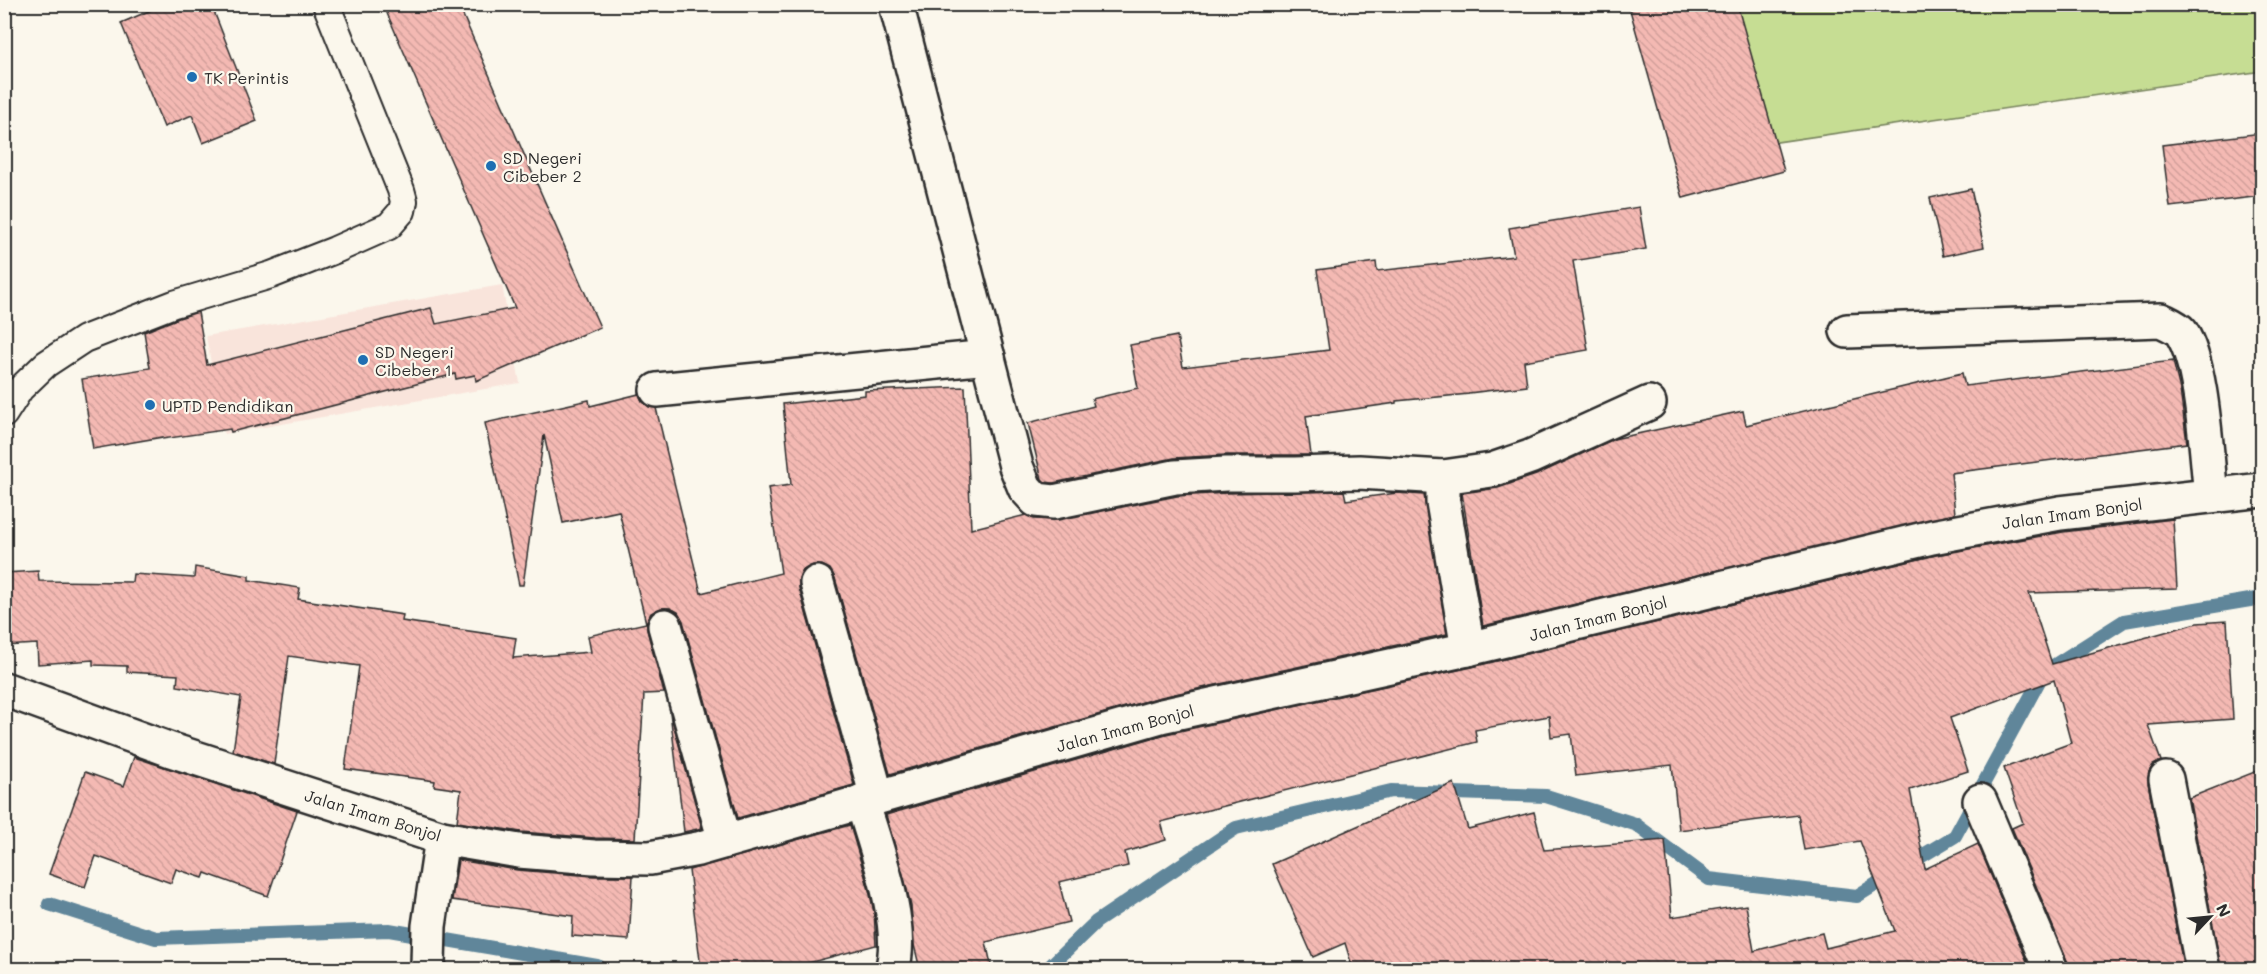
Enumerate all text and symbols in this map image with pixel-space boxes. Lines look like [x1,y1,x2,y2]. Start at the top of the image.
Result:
place label: TK Perintis [204,67,289,88]
marker: TK Perintis [185,70,199,84]
place label: SD Negeri Cibeber 2 [503,147,582,186]
marker: SD Negeri Cibeber 2 [484,159,498,173]
place label: SD Negeri Cibeber 1 [375,341,454,380]
marker: SD Negeri Cibeber 1 [356,353,370,367]
place label: UPTD Pendidikan [162,395,293,416]
marker: UPTD Pendidikan [143,398,157,412]
street label: Jalan Imam Bonjol [2000,493,2144,533]
street label: Jalan Imam Bonjol [1527,591,1669,645]
street label: Jalan Imam Bonjol [1054,700,1196,756]
street label: Jalan Imam Bonjol [302,784,444,846]
north arrow [2180,887,2240,947]
text: N [2212,900,2236,920]

